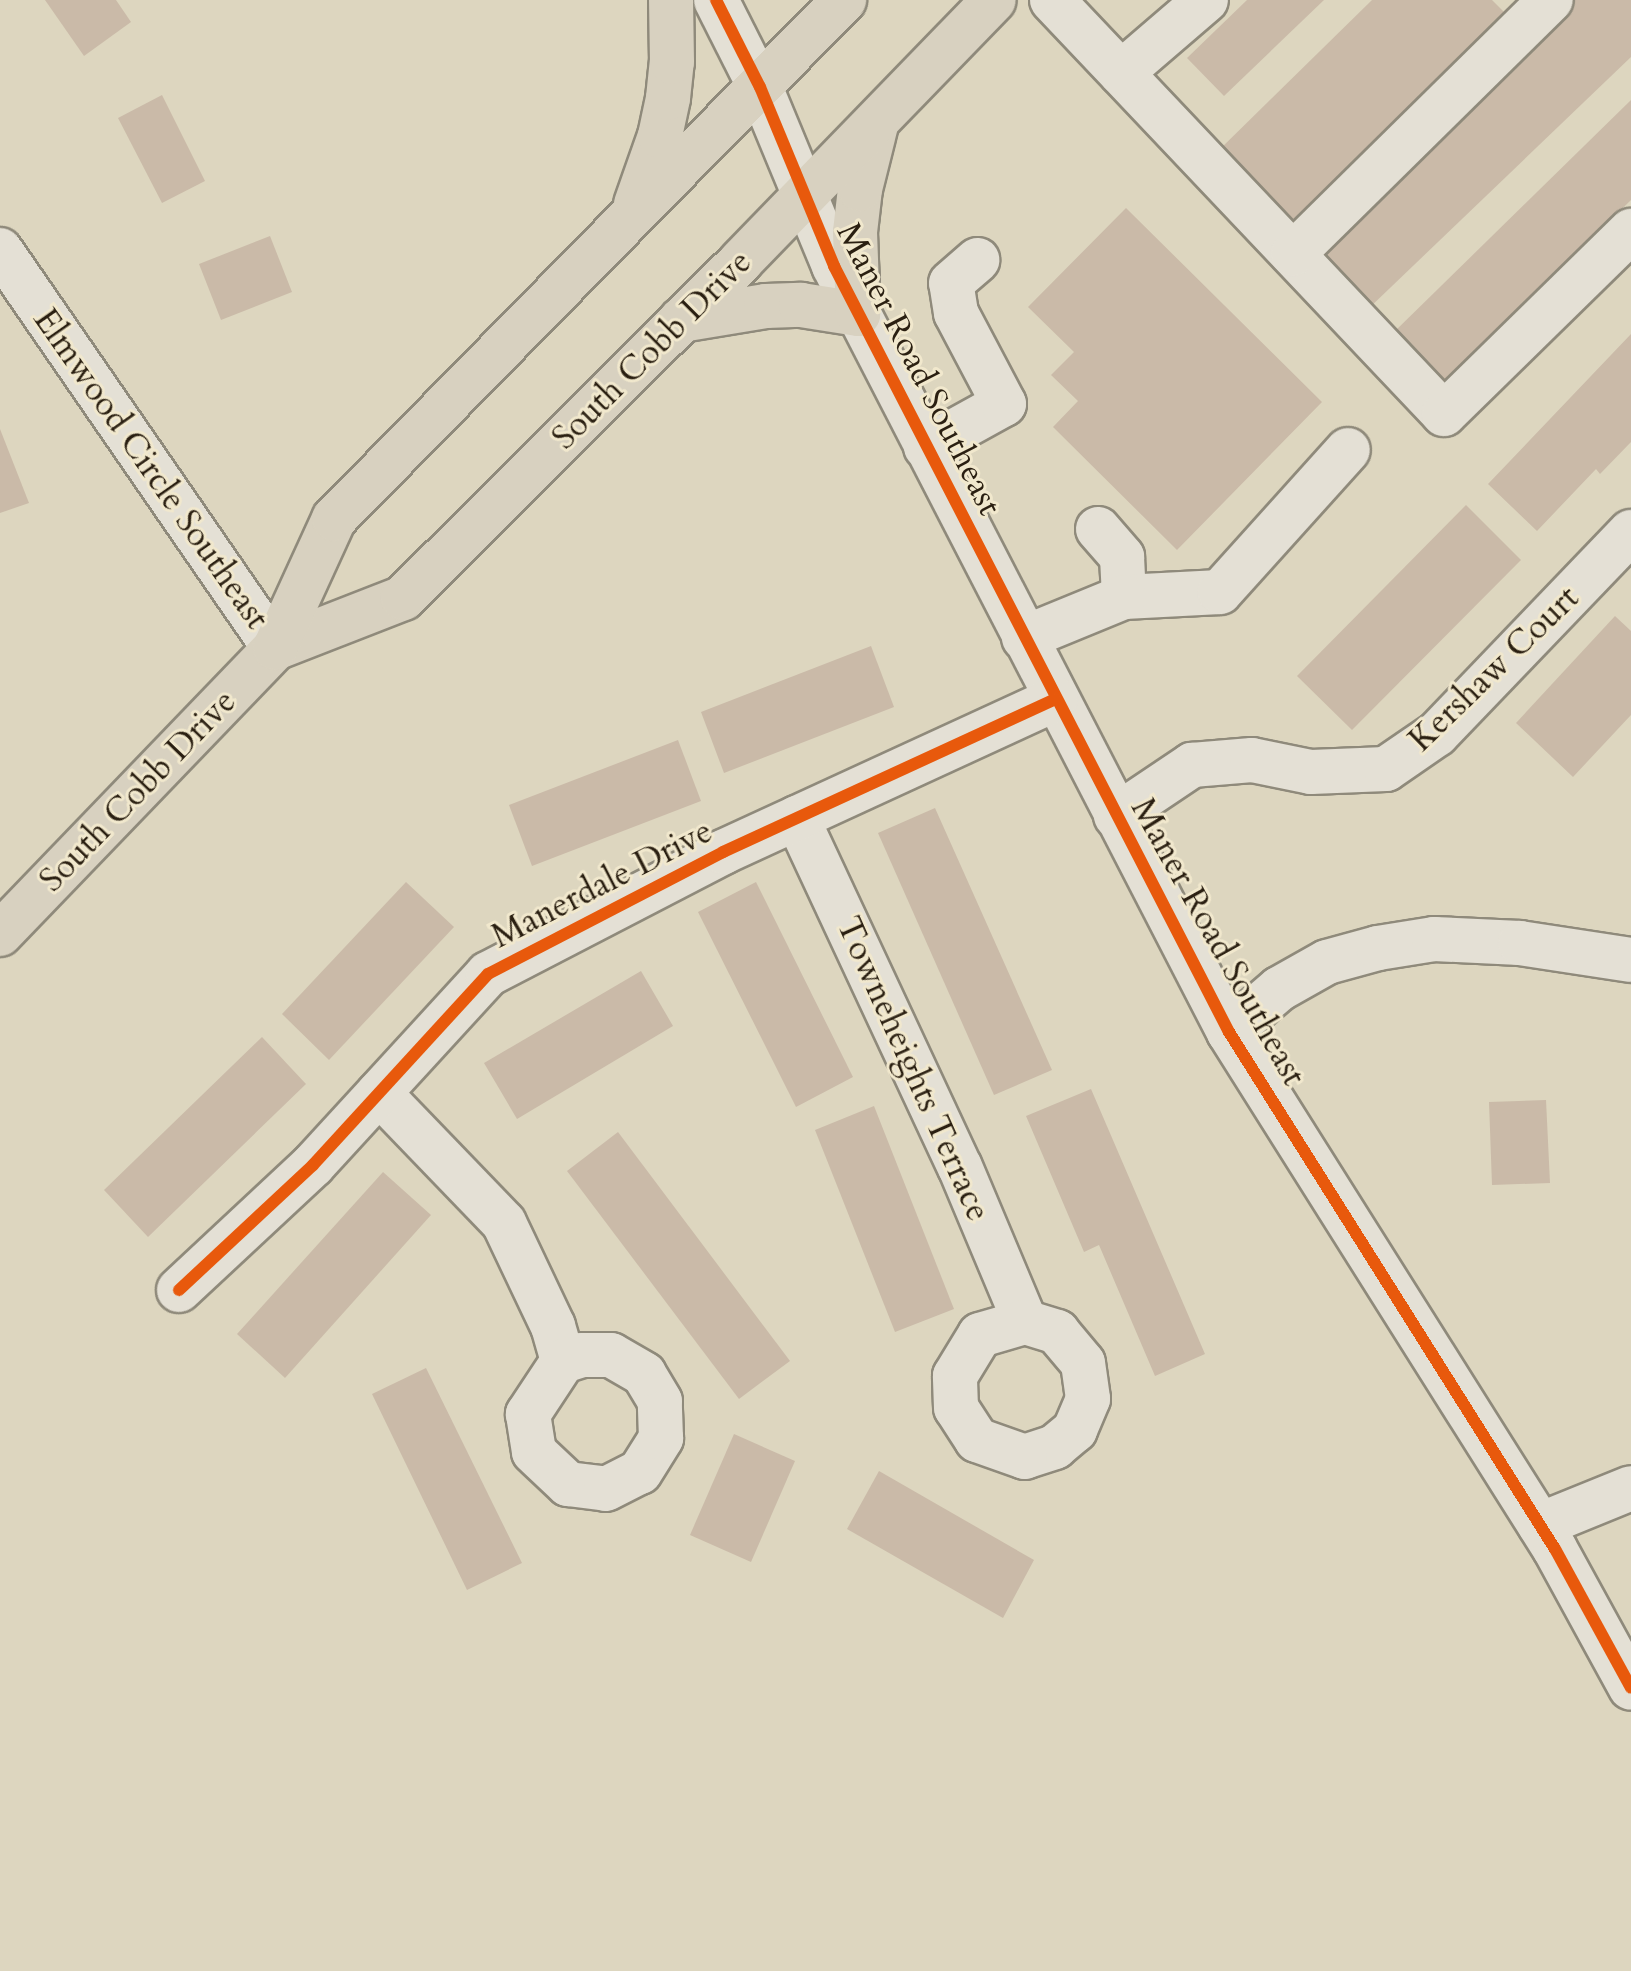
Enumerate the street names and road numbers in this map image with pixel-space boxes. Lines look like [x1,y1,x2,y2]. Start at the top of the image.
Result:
street label: Maner Road Southeast [828,216,1010,522]
street label: South Cobb Drive [544,242,760,458]
street label: Elmwood Circle Southeast [25,301,277,637]
street label: Kershaw Court [1401,578,1587,760]
street label: South Cobb Drive [31,682,245,900]
street label: Maner Road Southeast [1122,791,1314,1093]
street label: Manerdale Drive [485,811,719,957]
street label: Towneheights Terrace [828,911,998,1227]

